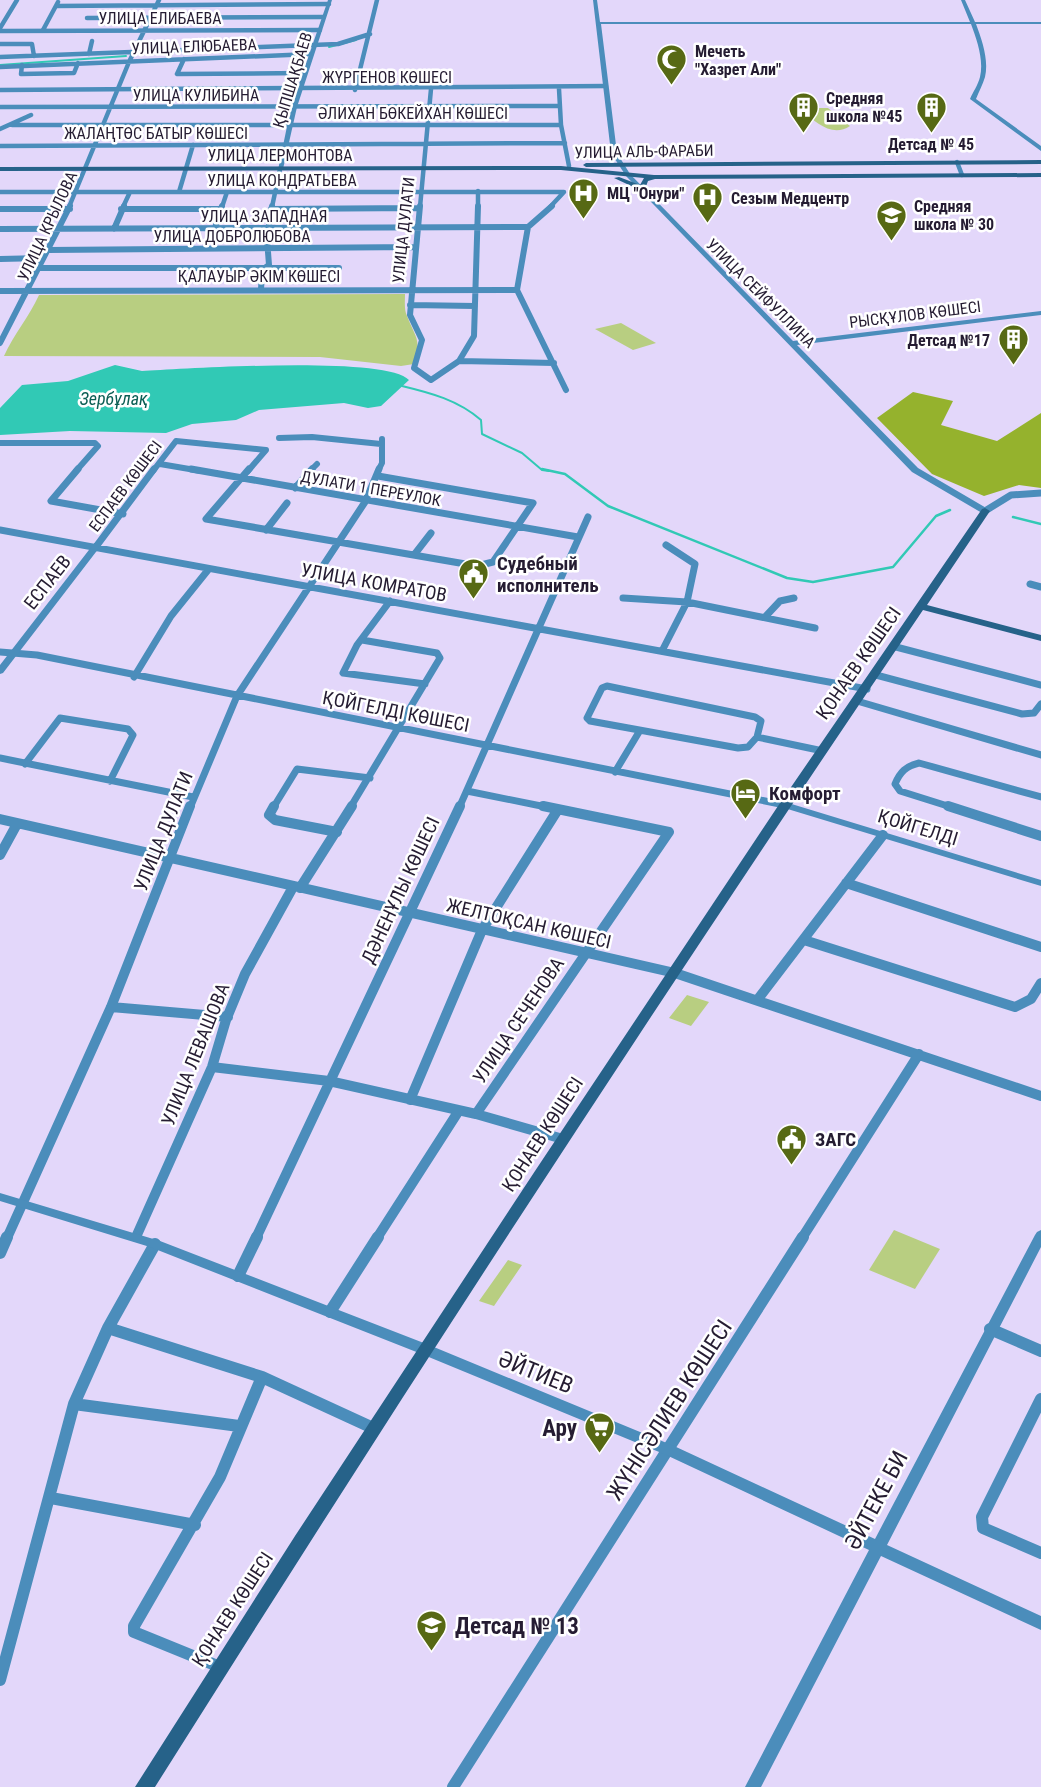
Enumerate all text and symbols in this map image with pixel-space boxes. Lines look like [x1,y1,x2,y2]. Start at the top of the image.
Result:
street label: УЛИЦА ЕЛИБАЕВА [98,9,222,28]
street label: ҚЫПШАҚБАЕВ [269,30,316,130]
street label: УЛИЦА ЕЛЮБАЕВА [131,35,257,58]
place label: Мечеть "Хазрет Али" [695,42,781,79]
mosque icon: Мечеть "Хазрет Али" [655,43,689,87]
street label: ЖҮРГЕНОВ КӨШЕСІ [322,68,452,87]
street label: УЛИЦА КУЛИБИНА [133,86,259,105]
place label: Средняя школа №45 [826,89,902,126]
building icon: Средняя школа №45 [786,90,820,134]
building icon: Детсад № 45 [914,90,948,134]
street label: ӘЛИХАН БӨКЕЙХАН КӨШЕСІ [318,104,508,123]
street label: ЖАЛАҢТӨС БАТЫР КӨШЕСІ [64,124,248,143]
place label: Детсад № 45 [888,135,974,154]
street label: УЛИЦА АЛЬ-ФАРАБИ [574,141,714,162]
street label: УЛИЦА ЛЕРМОНТОВА [207,146,353,165]
street label: УЛИЦА КРЫЛОВА [14,168,81,284]
street label: УЛИЦА КОНДРАТЬЕВА [207,171,357,190]
street label: УЛИЦА ДУЛАТИ [388,176,419,284]
hospital icon: МЦ "Онури" [567,176,601,220]
hospital icon: Сезым Медцентр [691,181,725,225]
place label: МЦ "Онури" [607,184,684,203]
place label: Сезым Медцентр [731,189,849,208]
place label: Средняя школа № 30 [914,197,994,234]
school or university icon: Средняя школа № 30 [874,198,908,242]
street label: УЛИЦА ЗАПАДНАЯ [200,207,328,226]
street label: УЛИЦА ДОБРОЛЮБОВА [154,227,310,246]
street label: УЛИЦА СЕЙФУЛЛИНА [702,235,819,352]
street label: ҚАЛАУЫР ӘКІМ КӨШЕСІ [178,267,340,286]
street label: РЫСҚҰЛОВ КӨШЕСІ [848,297,982,332]
building icon: Детсад №17 [996,323,1030,367]
place label: Детсад №17 [907,331,990,350]
water label: Зербұлақ [80,388,148,409]
street label: ЕСПАЕВ КӨШЕСІ [85,437,166,535]
street label: ДУЛАТИ 1 ПЕРЕУЛОК [299,467,443,510]
street label: ЕСПАЕВ [19,550,76,614]
place label: Судебный исполнитель [497,552,599,597]
public building icon: Судебный исполнитель [457,557,491,601]
street label: УЛИЦА КОМРАТОВ [299,558,449,607]
street label: ҚОНАЕВ КӨШЕСІ [811,603,906,724]
street label: ҚОЙГЕЛДІ КӨШЕСІ [321,686,471,737]
street label: УЛИЦА ДУЛАТИ [129,768,198,894]
hotel icon: Комфорт [729,776,763,820]
place label: Комфорт [769,782,841,805]
street label: ҚОЙГЕЛДІ [875,804,961,851]
street label: ДӘНЕНҰЛЫ КӨШЕСІ [356,813,444,967]
street label: ЖЕЛТОҚСАН КӨШЕСІ [444,893,613,954]
street label: УЛИЦА СЕЧЕНОВА [468,953,569,1087]
street label: УЛИЦА ЛЕВАШОВА [156,980,235,1129]
street label: ҚОНАЕВ КӨШЕСІ [497,1073,588,1196]
public building icon: ЗАГС [775,1122,809,1166]
place label: ЗАГС [815,1128,856,1151]
street label: ЖҮНІСӘЛИЕВ КӨШЕСІ [601,1315,738,1505]
street label: ӘЙТИЕВ [495,1344,577,1400]
supermarket icon: Ару [583,1411,617,1455]
place label: Ару [542,1415,578,1442]
street label: ӘЙТЕКЕ БИ [838,1446,914,1554]
street label: ҚОНАЕВ КӨШЕСІ [187,1548,278,1671]
school or university icon: Детсад № 13 [415,1609,449,1653]
place label: Детсад № 13 [455,1613,579,1640]

